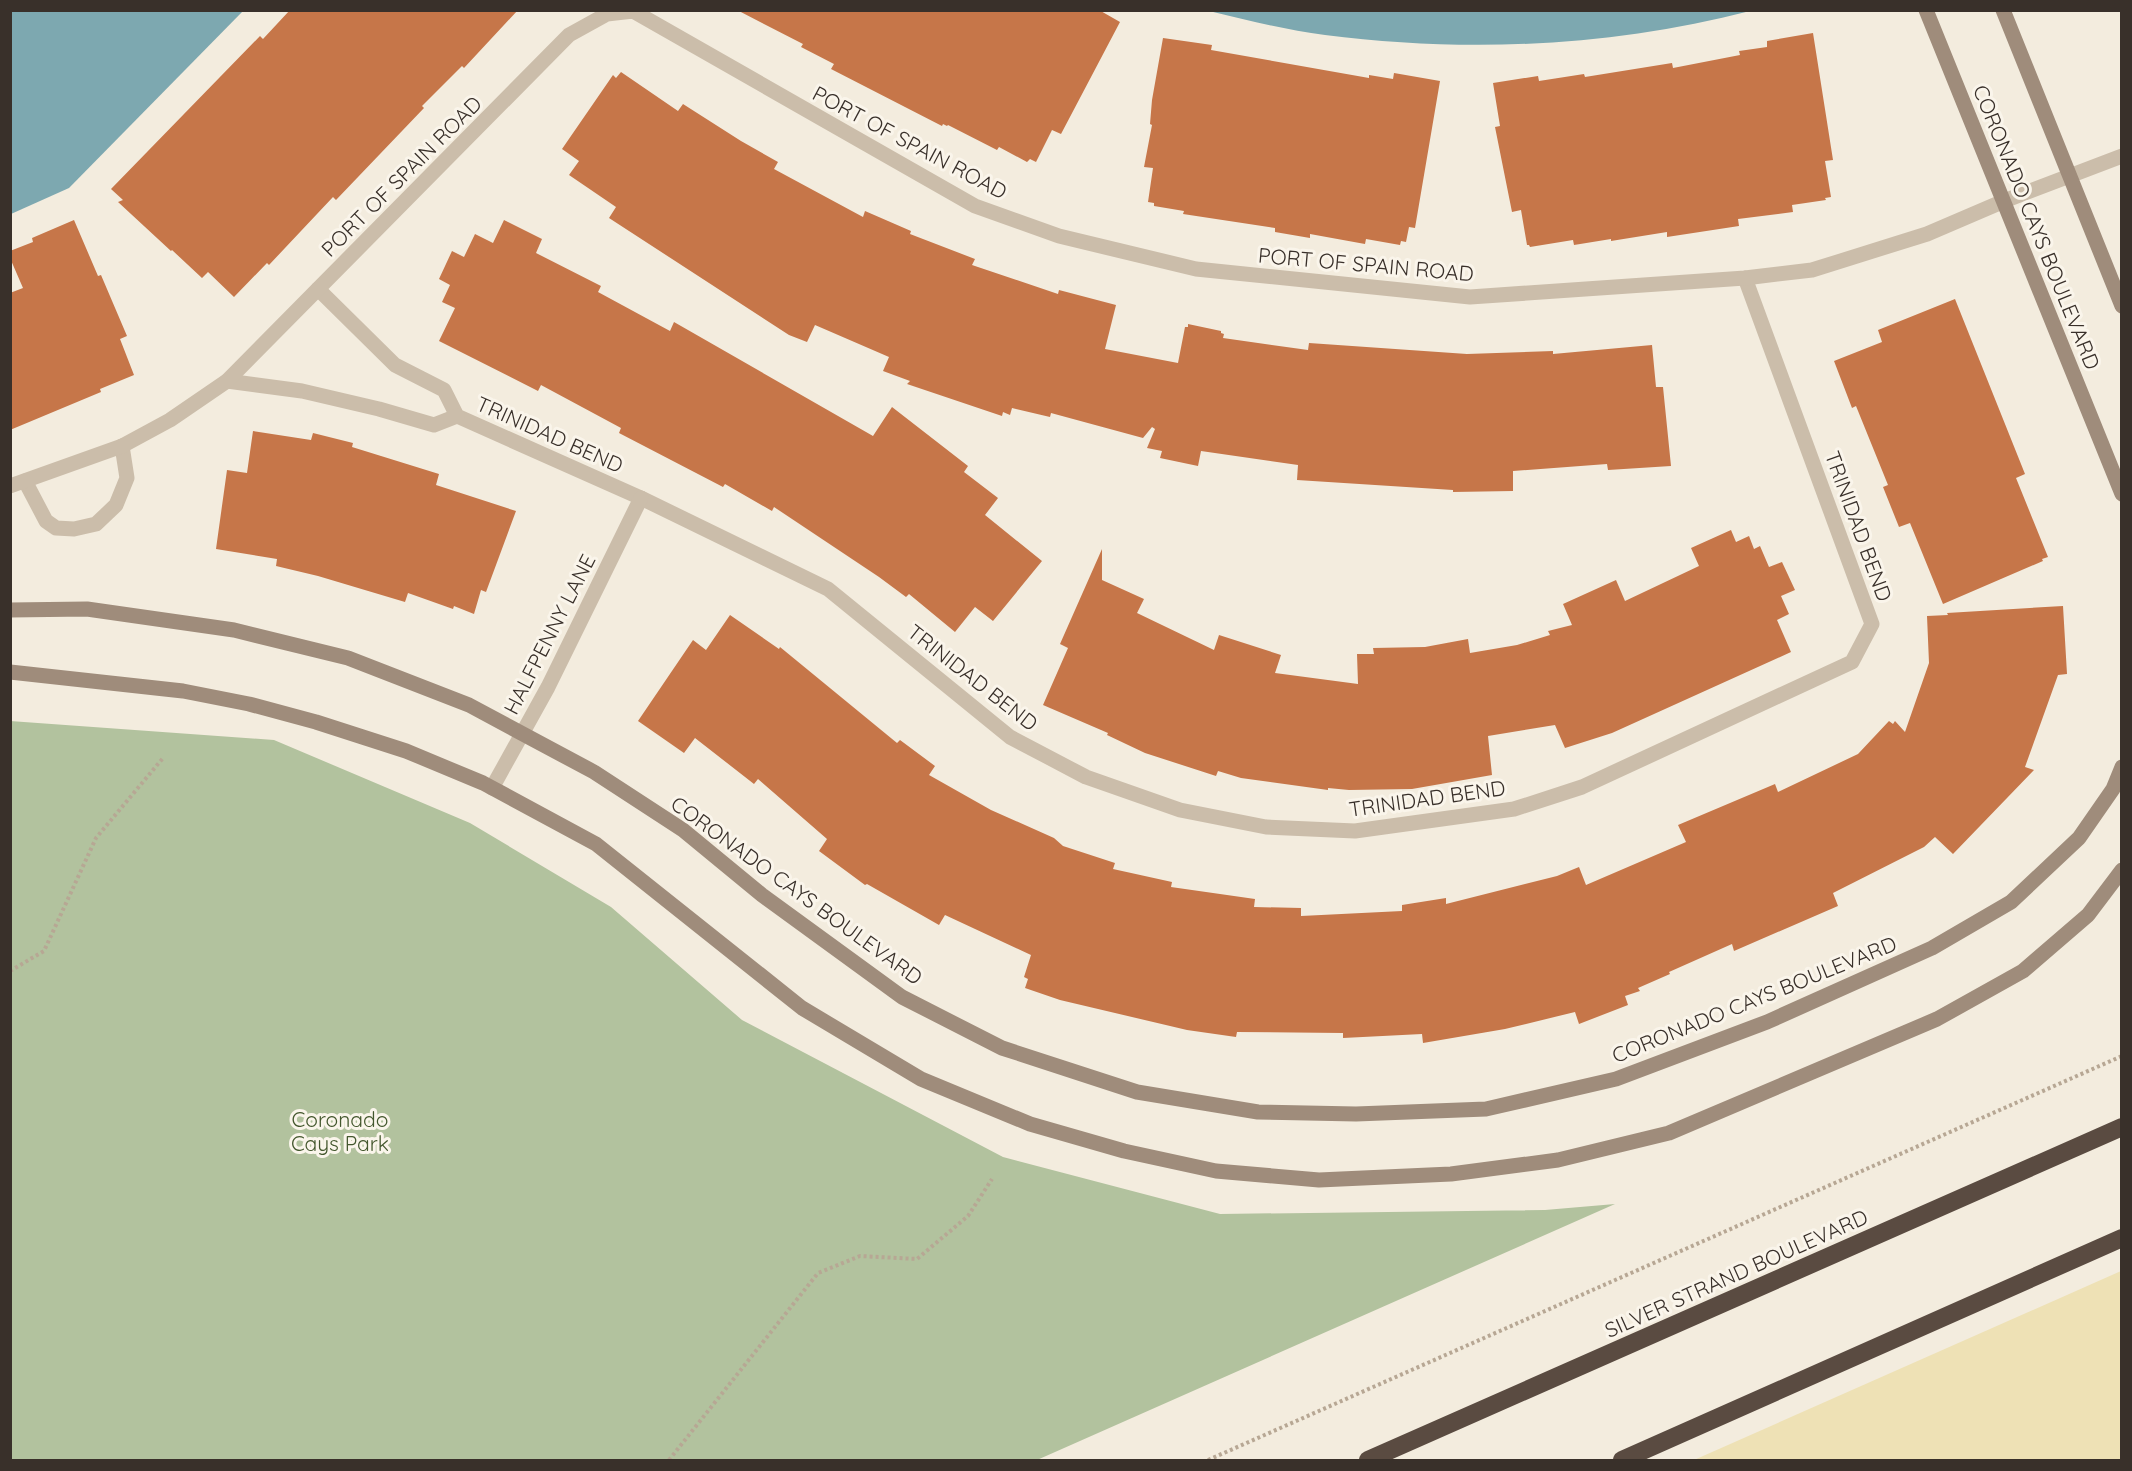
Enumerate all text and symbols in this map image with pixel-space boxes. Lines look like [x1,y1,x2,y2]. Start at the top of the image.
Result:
street label: PORT OF SPAIN ROAD [808,80,1012,204]
street label: CORONADO CAYS BOULEVARD [1968,81,2106,373]
street label: PORT OF SPAIN ROAD [315,90,487,262]
street label: PORT OF SPAIN ROAD [1257,242,1475,286]
street label: TRINIDAD BEND [473,390,627,478]
street label: TRINIDAD BEND [1820,447,1898,605]
street label: HALFPENNY LANE [497,550,601,718]
street label: TRINIDAD BEND [903,618,1043,736]
street label: TRINIDAD BEND [1347,774,1507,822]
street label: CORONADO CAYS BOULEVARD [666,790,928,990]
street label: CORONADO CAYS BOULEVARD [1608,930,1900,1068]
park label: Coronado Cays Park [291,1106,389,1156]
street label: SILVER STRAND BOULEVARD [1601,1203,1871,1343]

